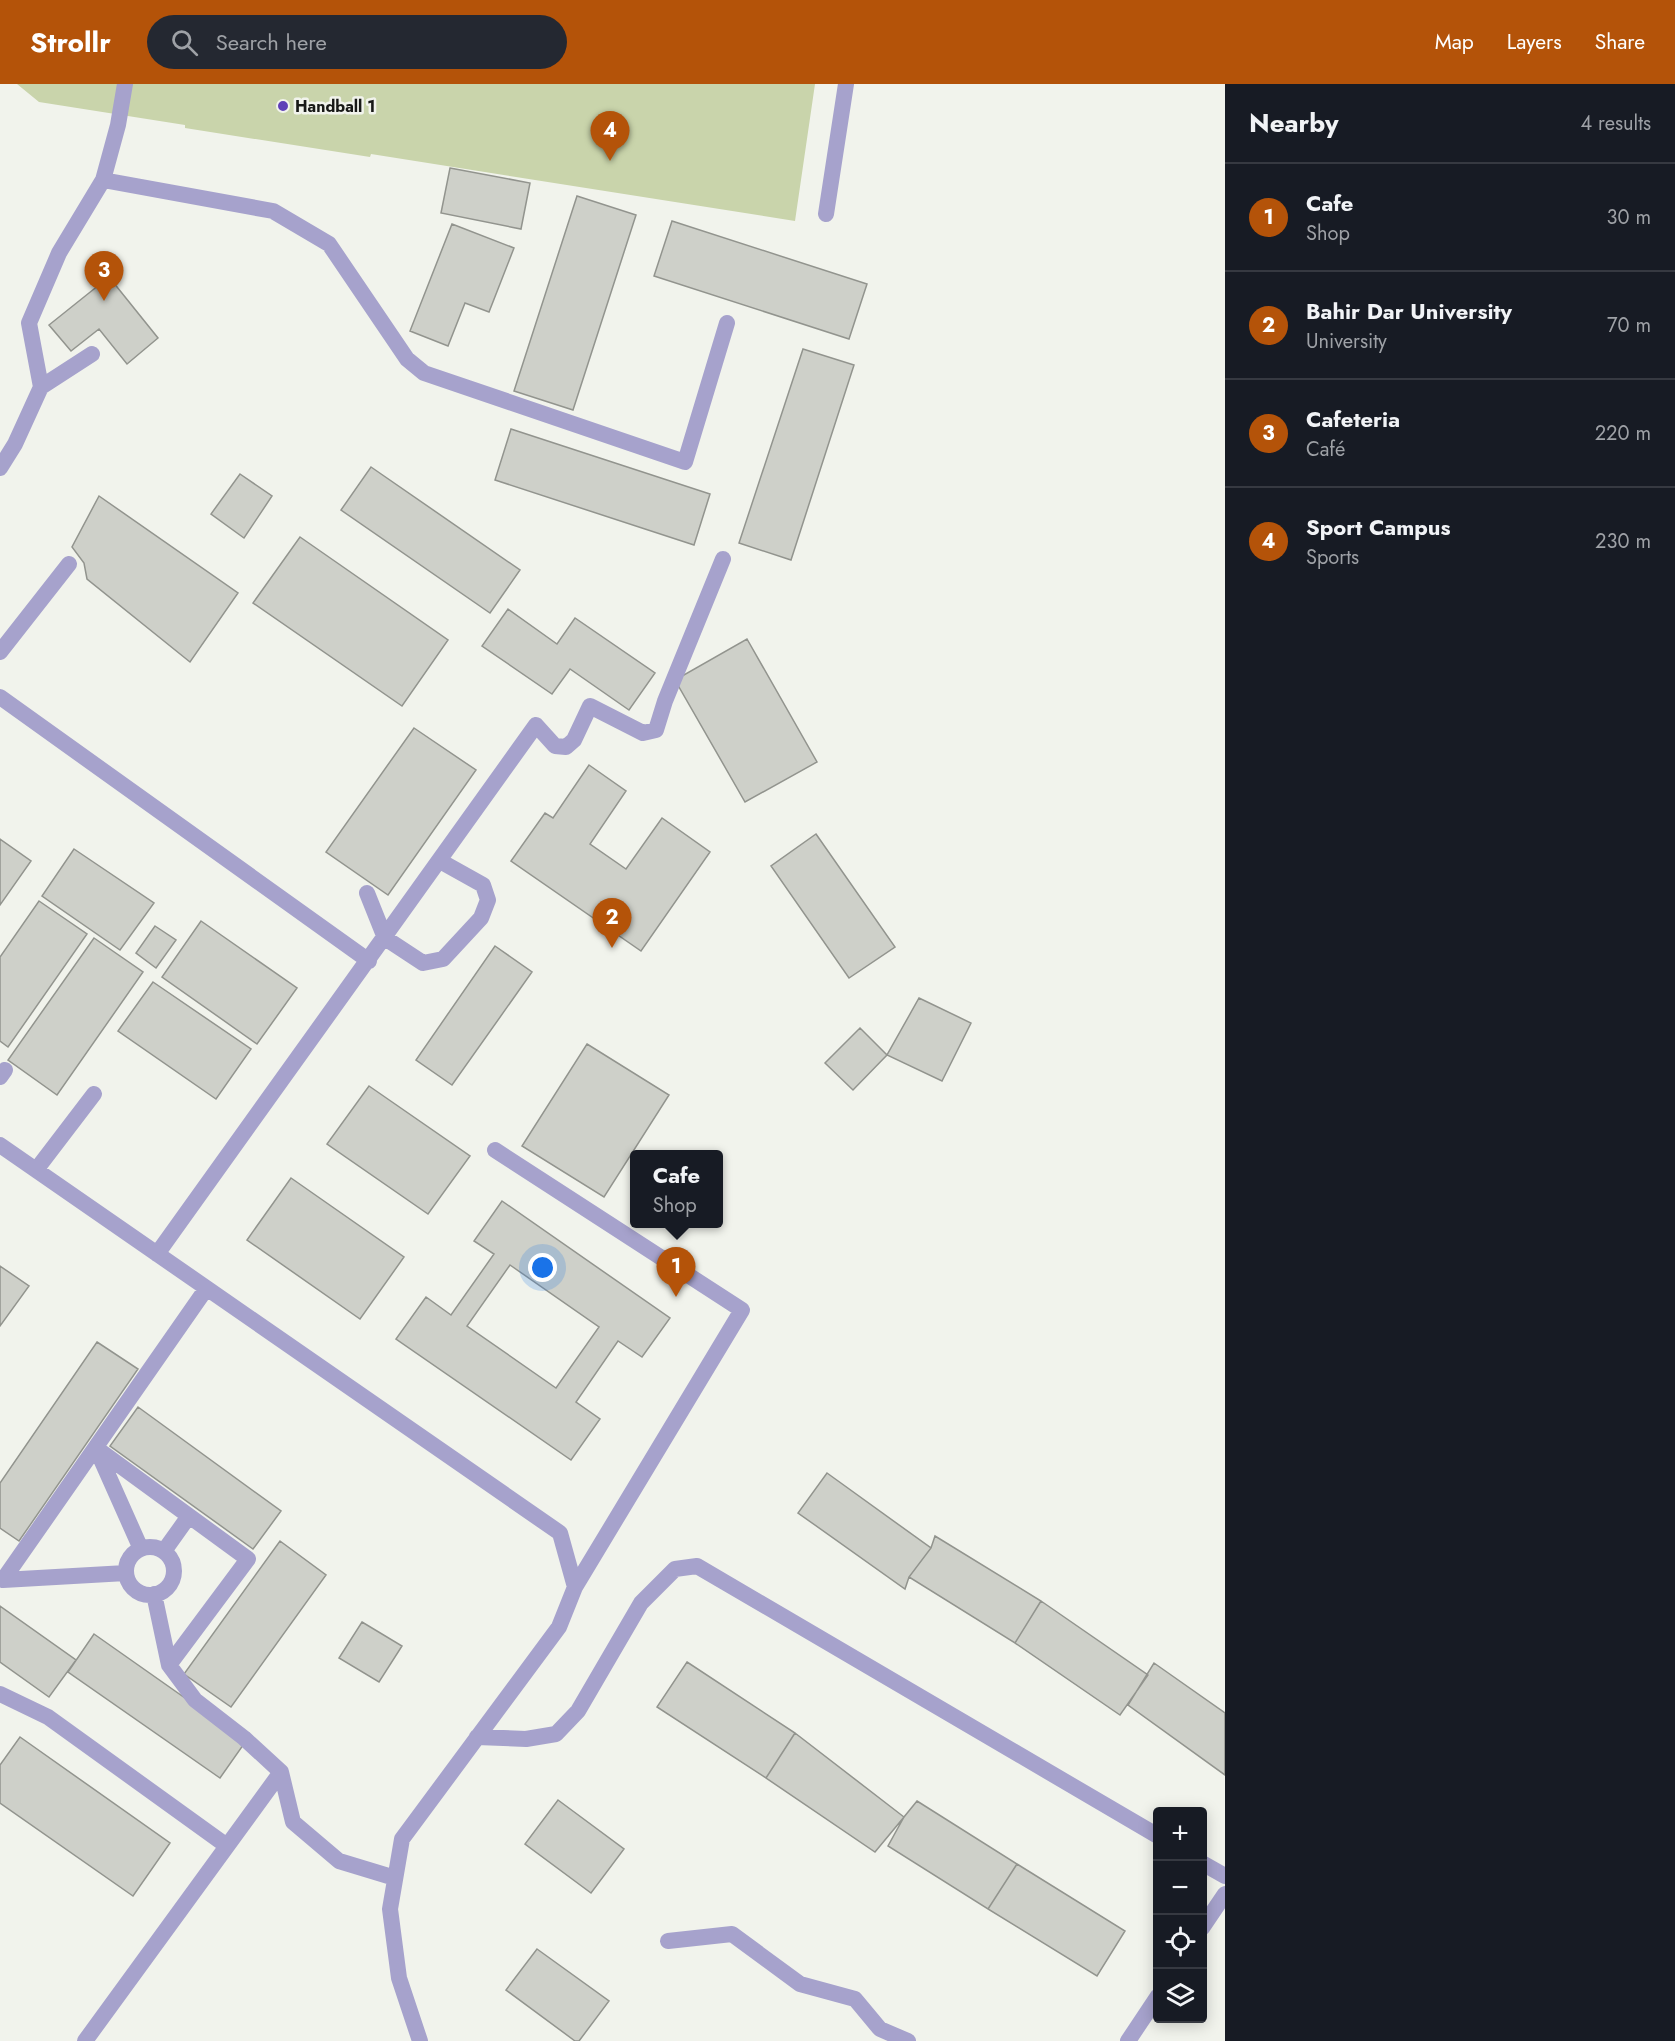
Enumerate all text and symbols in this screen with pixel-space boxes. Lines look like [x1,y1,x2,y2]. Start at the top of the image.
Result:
search box [147,15,567,69]
text: Strollr [30,22,111,63]
icon: search [168,26,201,59]
text: Search here [216,26,327,58]
text: Map [1435,27,1474,57]
text: Layers [1507,27,1562,57]
text: Share [1595,27,1645,57]
place label: Handball 1 [295,95,375,118]
marker: Handball 1 [276,99,290,113]
text: Nearby [1249,104,1338,142]
text: 4 results [1580,109,1651,138]
pin: 4 [590,112,630,161]
text: Cafe [1306,187,1353,219]
text: 1 [1263,203,1274,232]
text: 30 m [1606,203,1651,232]
text: Shop [1306,219,1350,248]
pin: 3 [84,252,124,301]
text: Bahir Dar University [1306,295,1512,327]
text: 2 [1262,311,1275,340]
text: 70 m [1607,311,1651,340]
text: University [1306,327,1387,356]
text: Cafeteria [1306,403,1400,435]
text: 3 [1262,419,1275,448]
text: 220 m [1595,419,1651,448]
text: Café [1306,435,1345,464]
text: Sport Campus [1306,511,1451,543]
text: 4 [1262,527,1275,556]
text: 230 m [1595,527,1651,556]
text: Sports [1306,543,1359,572]
pin: 2 [592,898,632,948]
popup [630,1150,723,1228]
text: Cafe [653,1159,700,1191]
text: Shop [653,1191,697,1220]
pin: 1 [656,1248,696,1297]
your location [528,1253,557,1282]
map controls [1153,1807,1207,2023]
button: + [1153,1807,1207,1861]
button: − [1153,1861,1207,1915]
button: locate [1153,1915,1207,1969]
button: layers [1153,1969,1207,2023]

